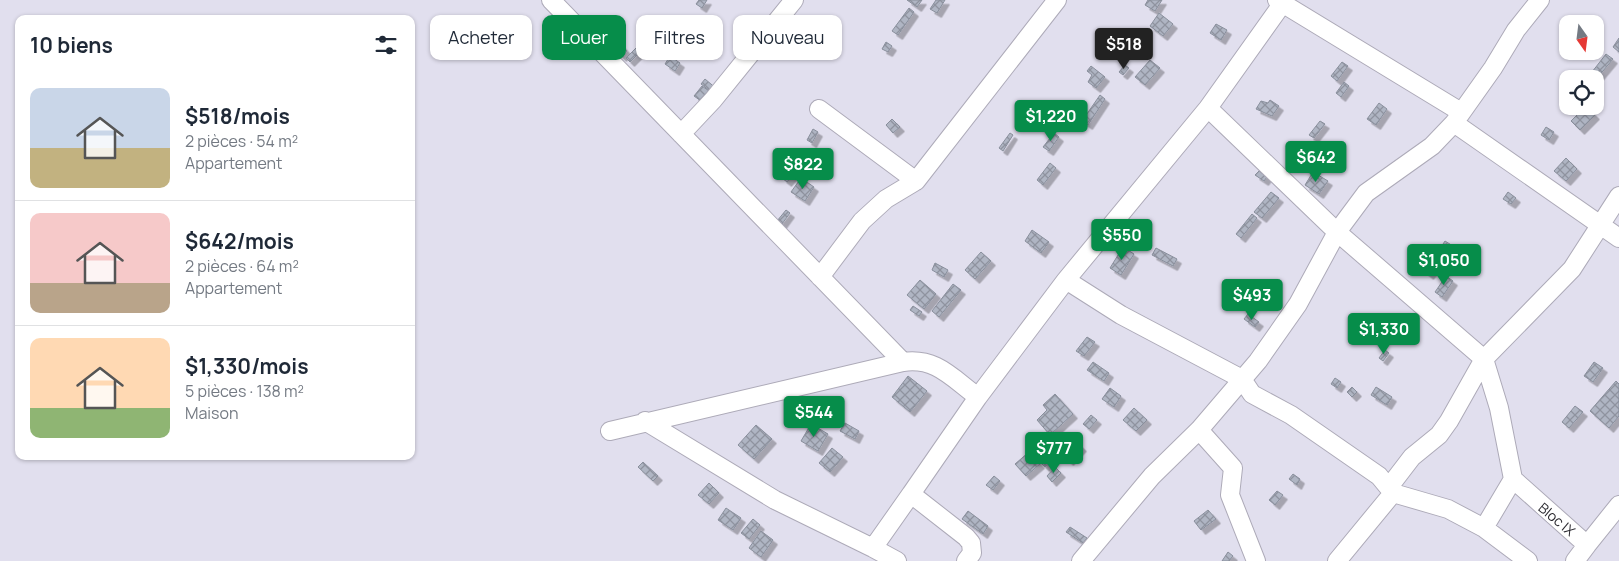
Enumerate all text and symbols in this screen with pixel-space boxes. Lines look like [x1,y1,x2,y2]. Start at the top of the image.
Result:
chip: Acheter [430,15,532,60]
chip: Louer [542,15,626,60]
chip: Filtres [636,15,723,60]
chip: Nouveau [733,15,842,60]
north arrow [1559,15,1604,60]
map controls [1559,15,1604,115]
pin: $518 [1094,28,1154,70]
text: 10 biens [30,31,113,59]
icon: filters [372,31,400,59]
text: $518 [1106,33,1142,55]
button: locate [1559,70,1604,115]
pin: $1,220 [1010,100,1092,142]
text: $518/mois [185,102,290,130]
text: $1,220 [1026,105,1076,127]
icon: home [70,108,130,168]
text: 2 pièces · 54 m² [185,130,298,152]
pin: $642 [1286,140,1346,183]
text: $642 [1296,146,1336,168]
pin: $822 [773,148,833,190]
text: Appartement [185,152,282,174]
text: $822 [784,153,822,175]
pin: $550 [1092,218,1152,261]
text: $550 [1102,224,1142,246]
text: $642/mois [185,227,294,255]
icon: home [70,233,130,293]
pin: $1,050 [1403,244,1485,286]
text: $1,050 [1418,249,1470,271]
text: 2 pièces · 64 m² [185,255,299,277]
text: Appartement [185,277,282,299]
pin: $493 [1222,278,1282,321]
text: $493 [1233,284,1271,306]
pin: $1,330 [1343,312,1425,355]
text: $1,330 [1359,318,1409,340]
text: $1,330/mois [185,352,309,380]
icon: home [70,358,130,418]
text: 5 pièces · 138 m² [185,380,304,402]
pin: $544 [784,396,844,438]
text: $544 [795,401,833,423]
text: Maison [185,402,238,424]
pin: $777 [1024,432,1084,474]
text: $777 [1036,437,1072,459]
street label: Bloc IX [1535,498,1580,540]

